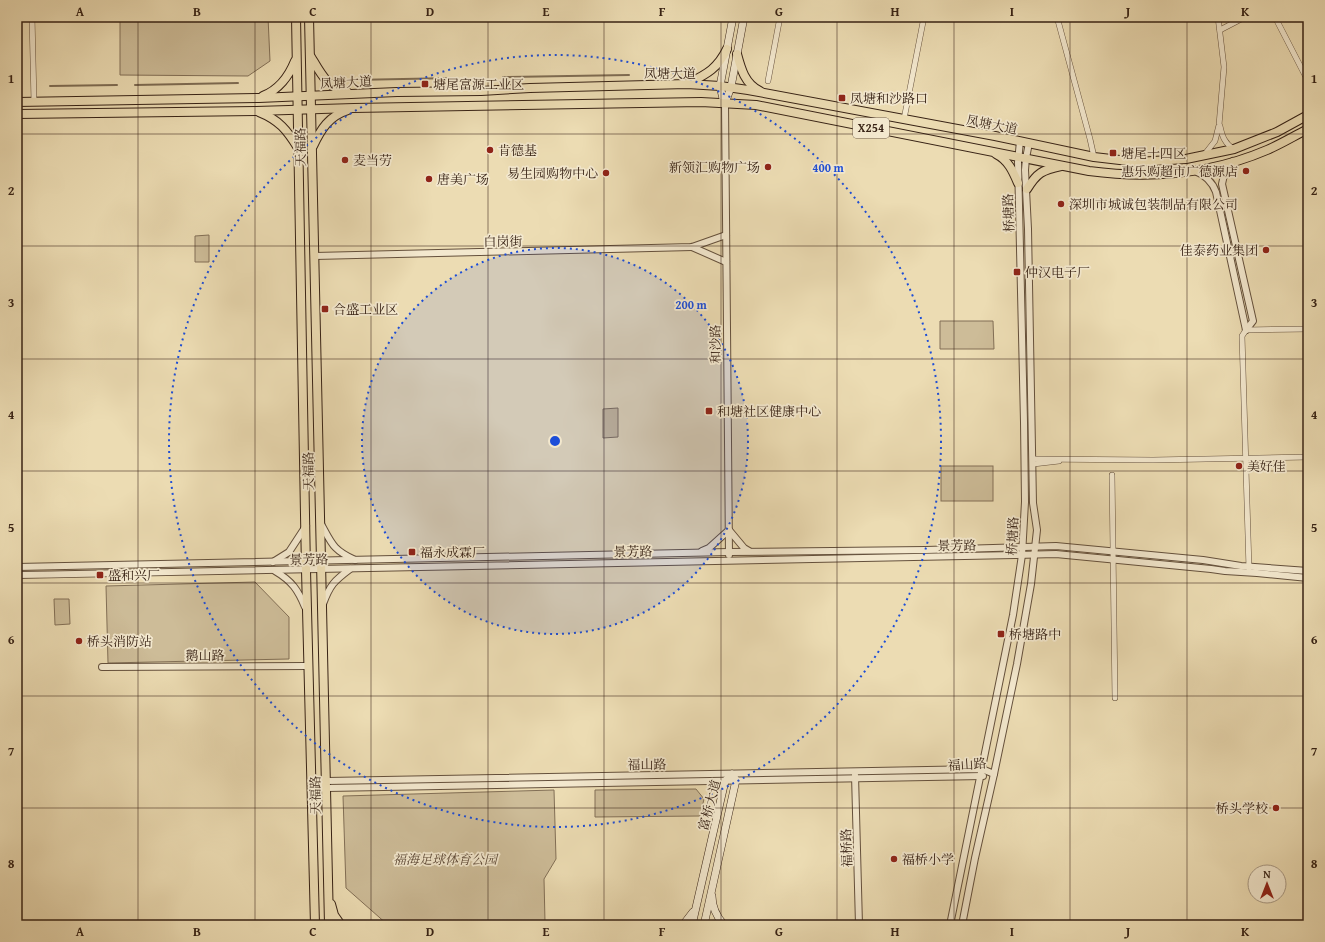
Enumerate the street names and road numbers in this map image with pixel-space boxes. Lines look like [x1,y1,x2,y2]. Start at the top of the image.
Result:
street label: 凤塘大道 [644,64,696,83]
street label: 凤塘大道 [320,72,372,93]
street label: 凤塘大道 [965,110,1019,139]
road number: X254 [853,118,889,138]
street label: 天福路 [291,127,310,167]
street label: 桥塘路 [998,193,1019,233]
street label: 白岗街 [483,232,523,251]
street label: 和沙路 [706,324,725,364]
street label: 天福路 [299,451,318,491]
street label: 桥塘路 [1002,516,1023,556]
street label: 景芳路 [937,536,977,555]
street label: 景芳路 [613,542,653,561]
street label: 景芳路 [289,550,329,569]
street label: 鹅山路 [185,646,225,665]
street label: 福山路 [947,754,987,775]
street label: 福山路 [627,755,667,774]
street label: 天福路 [306,775,325,815]
street label: 富桥大道 [694,778,725,833]
street label: 福桥路 [836,828,857,868]

